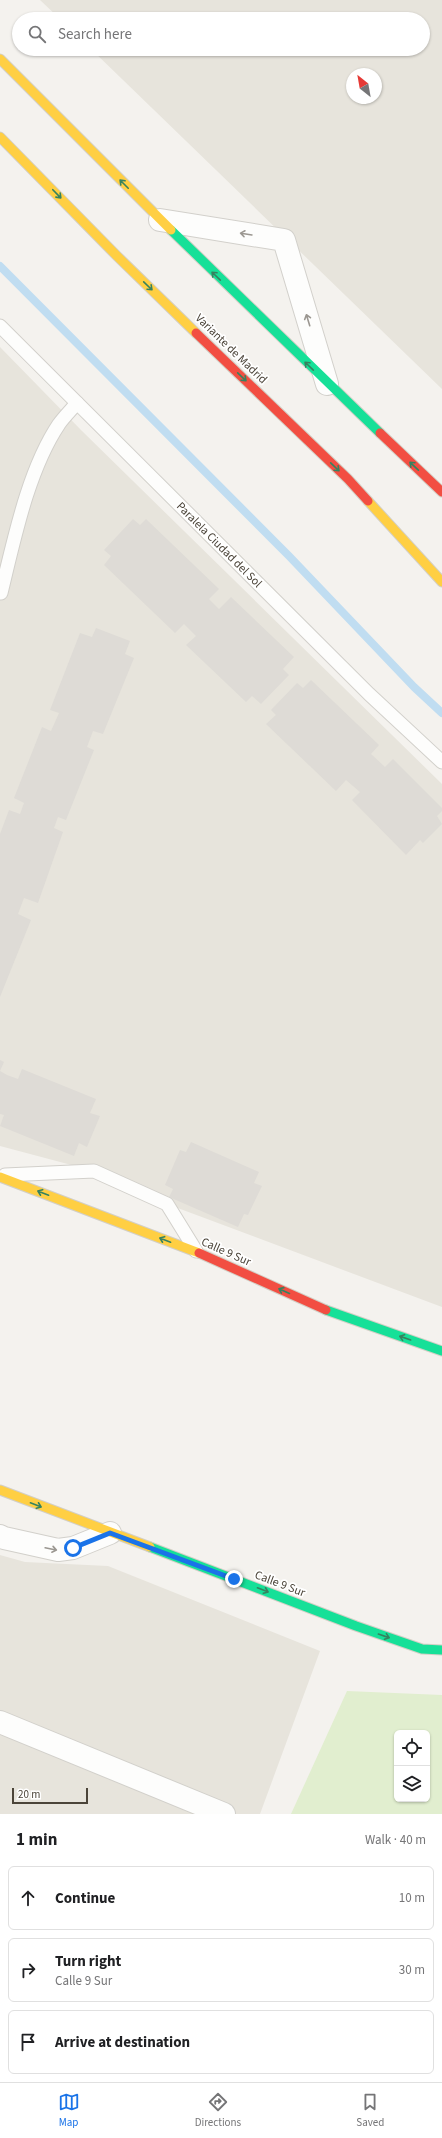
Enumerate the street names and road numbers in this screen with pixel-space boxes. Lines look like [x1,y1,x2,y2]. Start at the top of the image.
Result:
street label: Variante de Madrid [191,310,271,388]
street label: Paralela Ciudad del Sol [172,498,266,592]
street label: Calle 9 Sur [198,1233,254,1271]
street label: Calle 9 Sur [252,1567,308,1602]

